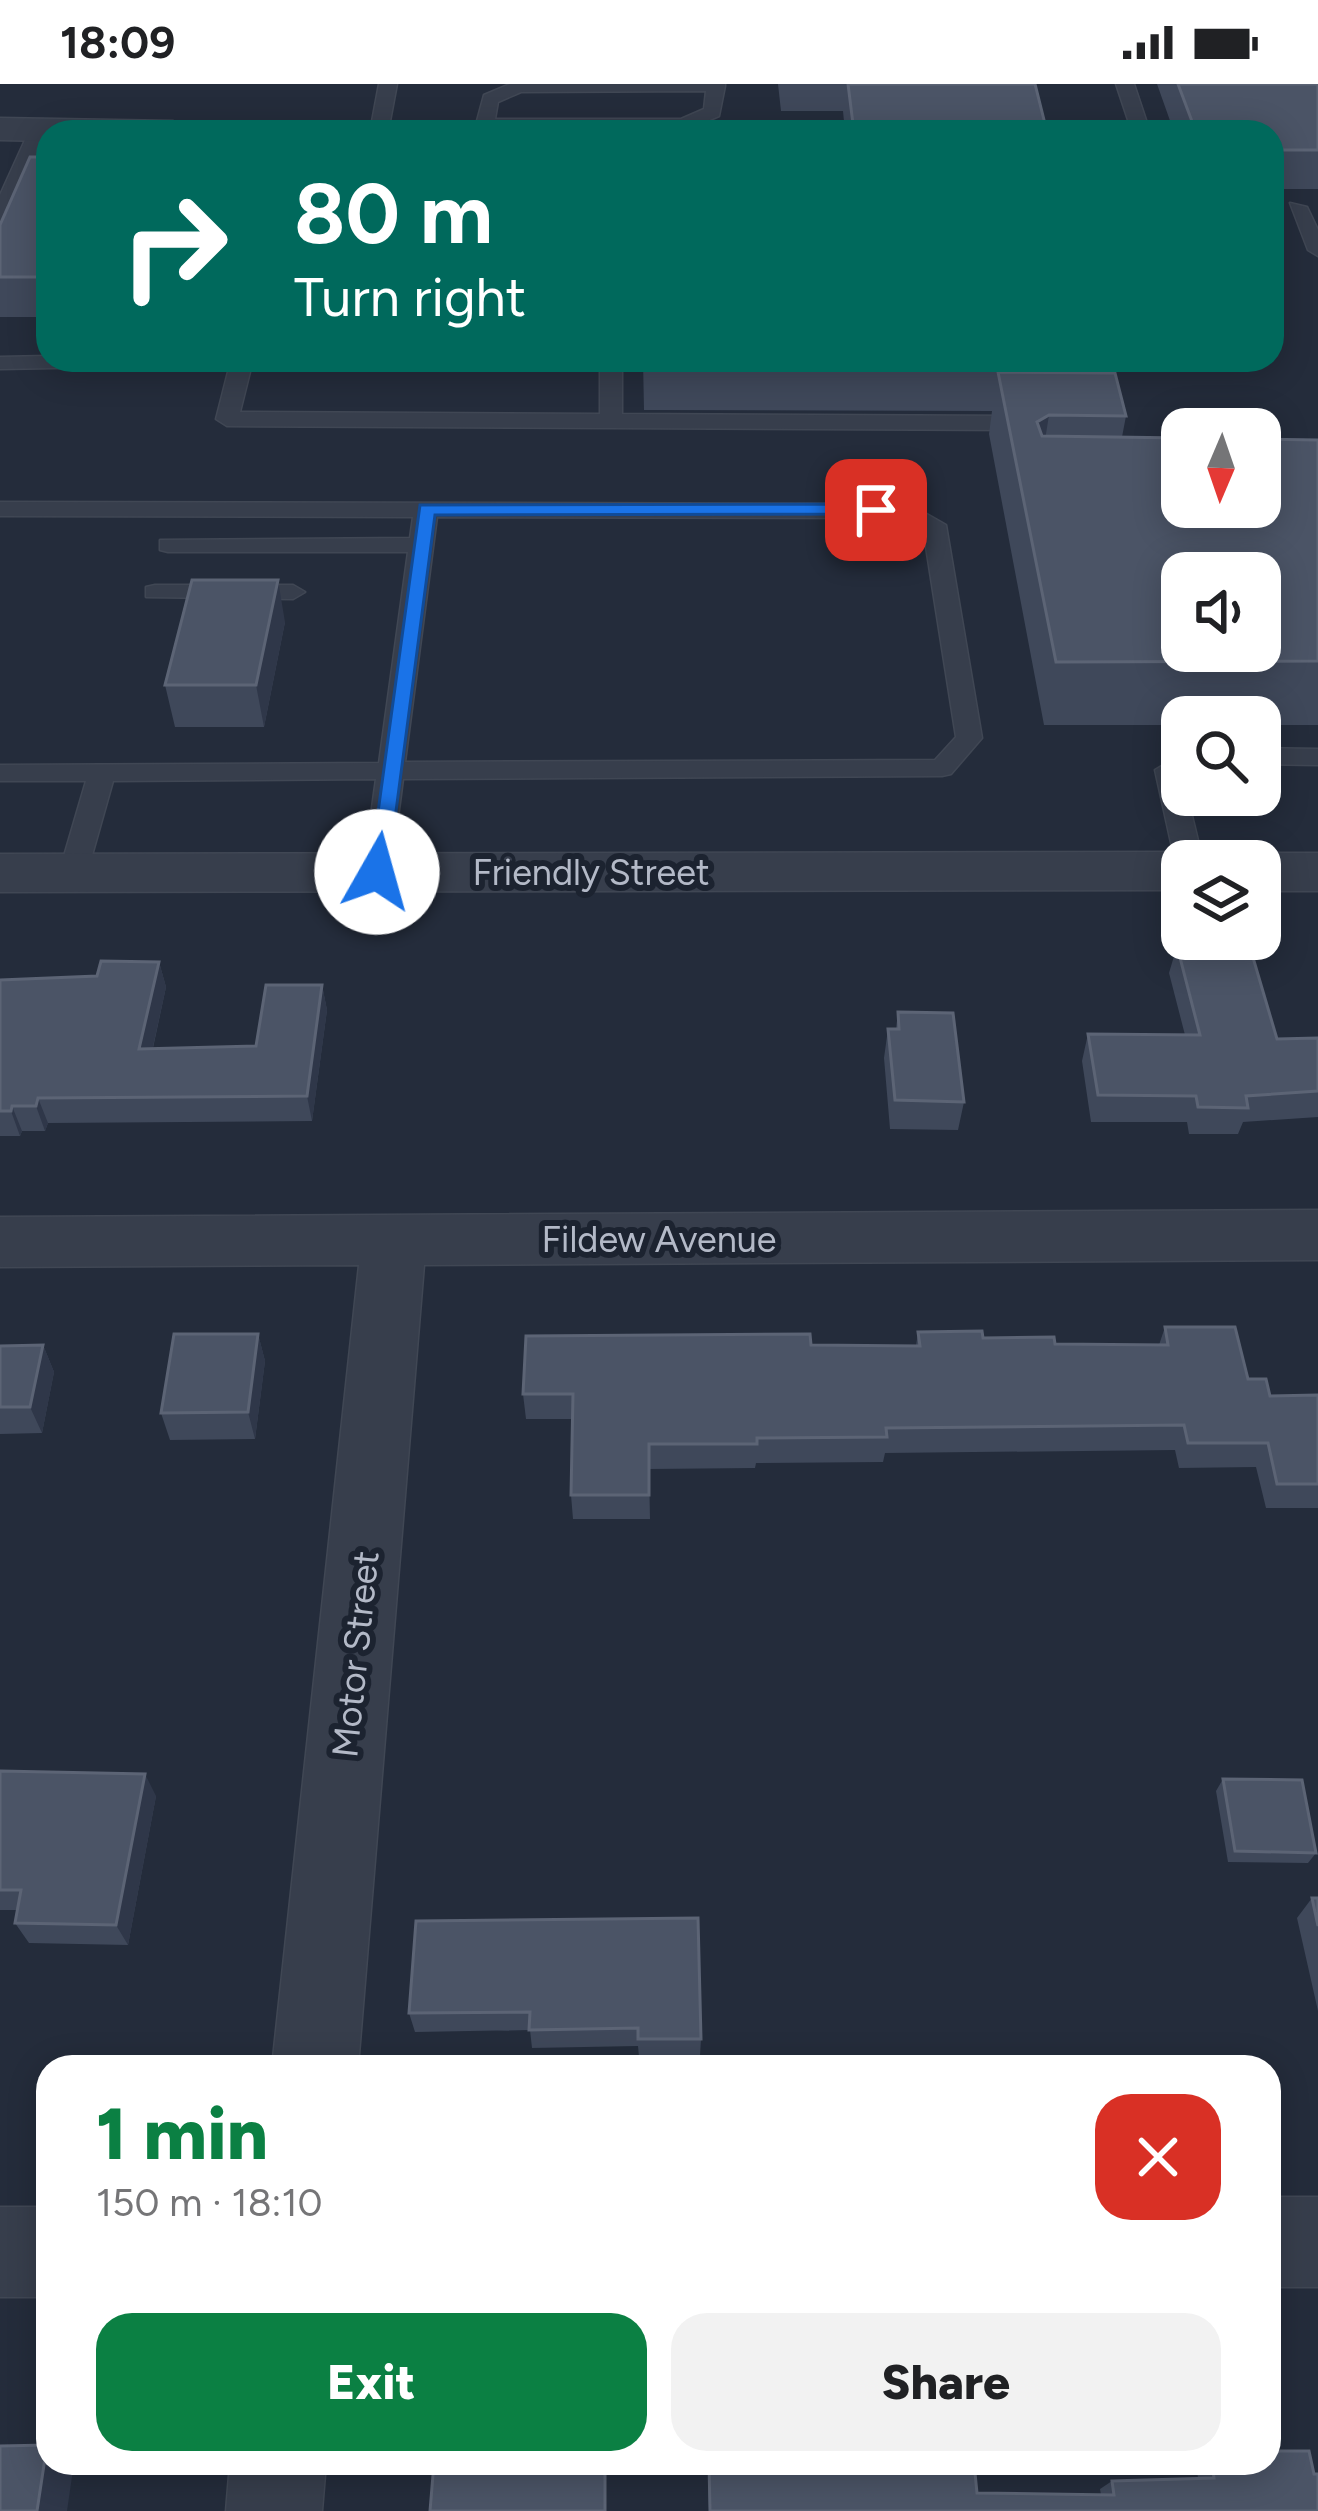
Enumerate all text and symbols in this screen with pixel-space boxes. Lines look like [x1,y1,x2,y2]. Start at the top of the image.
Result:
text: 18:09 [60,15,175,69]
text: 80 m [294,163,493,264]
icon: right [96,168,252,324]
text: Turn right [294,265,526,330]
north arrow [1161,408,1281,528]
map controls [1161,408,1281,960]
pin [825,459,927,561]
icon: arrive [843,477,909,543]
button: sound [1161,552,1281,672]
button: search [1161,696,1281,816]
position arrow [314,809,440,935]
button: layers [1161,840,1281,960]
street label: Friendly Street [472,851,710,894]
street label: Fildew Avenue [542,1218,776,1261]
street label: Motor Street [323,1549,388,1760]
text: 1 min [96,2091,268,2177]
button: close [1095,2094,1221,2220]
text: 150 m · 18:10 [96,2179,323,2226]
button: Exit [96,2313,647,2451]
button: Share [671,2313,1221,2451]

